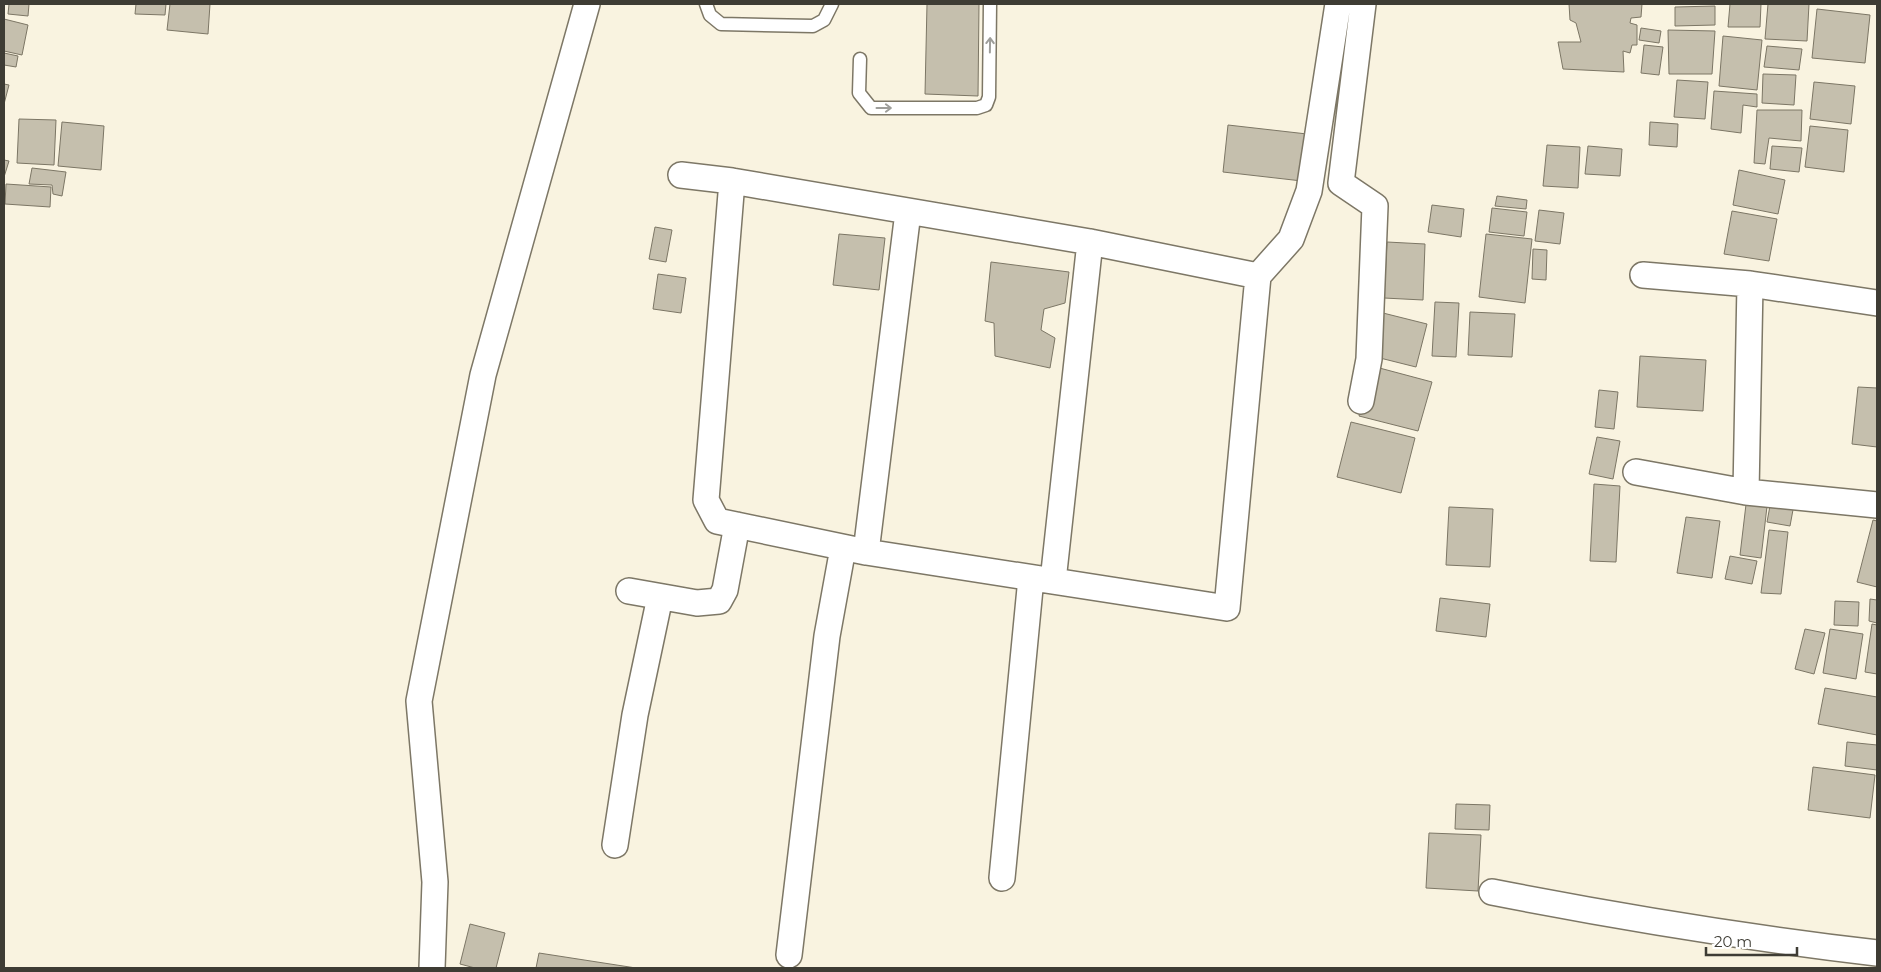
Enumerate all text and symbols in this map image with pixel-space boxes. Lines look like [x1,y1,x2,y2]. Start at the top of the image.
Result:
one-way arrow [985,37,995,54]
one-way arrow [876,103,892,113]
scale bar [1706,924,1797,956]
text: 20 m [1714,932,1752,951]

